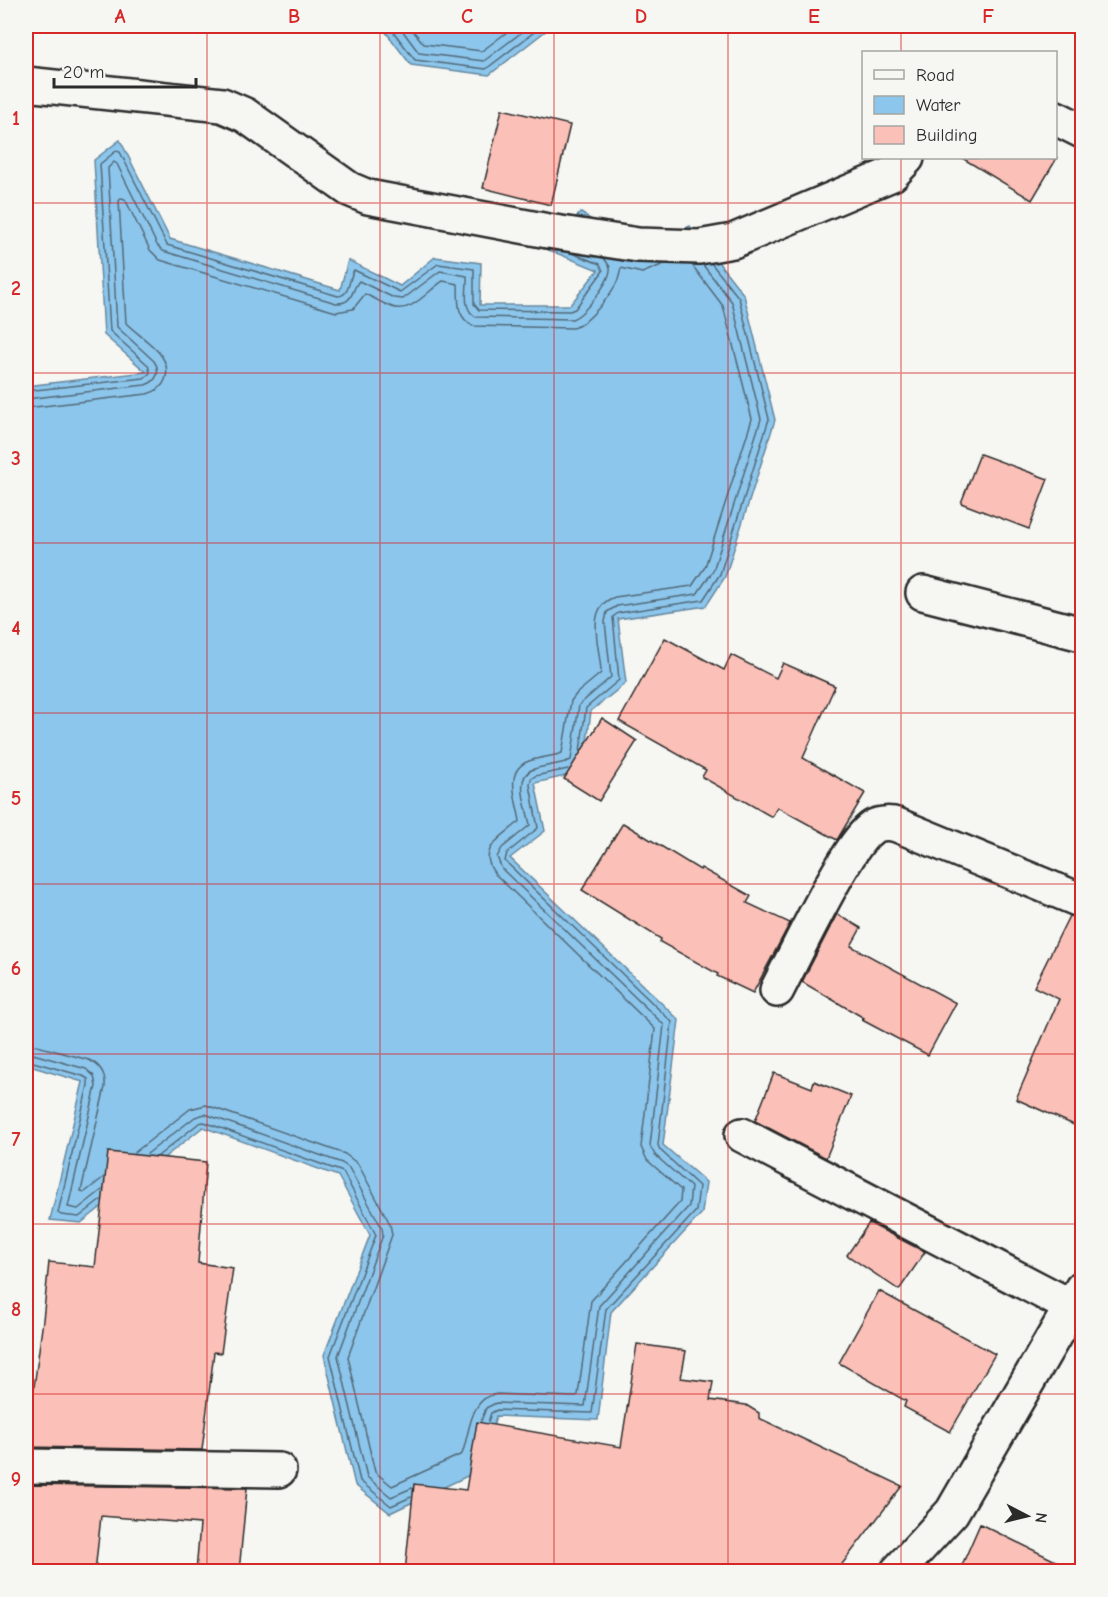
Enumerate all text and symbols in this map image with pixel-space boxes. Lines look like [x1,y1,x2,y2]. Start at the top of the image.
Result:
text: A [114,5,126,28]
text: B [288,5,300,28]
text: C [461,5,473,28]
text: D [635,5,647,28]
text: E [808,5,820,28]
text: F [982,5,994,28]
scale bar [54,51,196,89]
legend [862,51,1057,159]
text: 20 m [63,62,104,83]
text: Road [916,65,955,86]
text: Water [916,95,961,116]
text: 1 [12,107,20,130]
text: Building [916,125,978,146]
text: 2 [11,277,21,300]
text: 3 [11,447,21,470]
text: 4 [11,617,21,640]
text: 5 [11,787,21,810]
text: 6 [11,957,21,980]
text: 7 [12,1128,21,1151]
text: 8 [11,1298,21,1321]
text: 9 [11,1468,21,1491]
north arrow [997,1486,1057,1546]
text: N [1031,1511,1050,1524]

